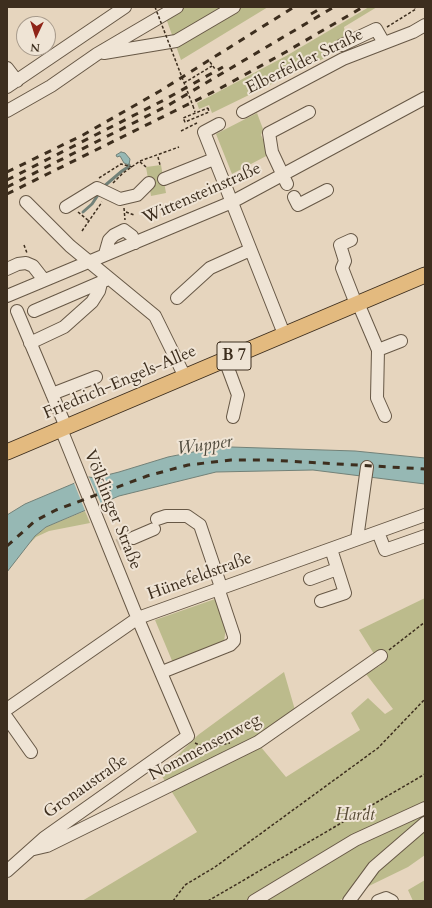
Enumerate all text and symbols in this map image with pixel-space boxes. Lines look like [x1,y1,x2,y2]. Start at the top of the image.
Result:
north arrow [16,16,56,56]
street label: Elberfelder Straße [243,25,367,99]
text: N [30,40,40,55]
street label: Wittensteinstraße [140,159,264,229]
street label: Friedrich-Engels-Allee [40,342,200,424]
road number: B 7 [217,342,251,370]
water label: Wupper [176,431,234,461]
street label: Völklinger Straße [79,447,145,573]
street label: Hünefeldstraße [145,549,255,605]
street label: Nommensenweg [146,710,264,786]
street label: Gronaustraße [40,751,132,823]
park label: Hardt [335,806,375,826]

